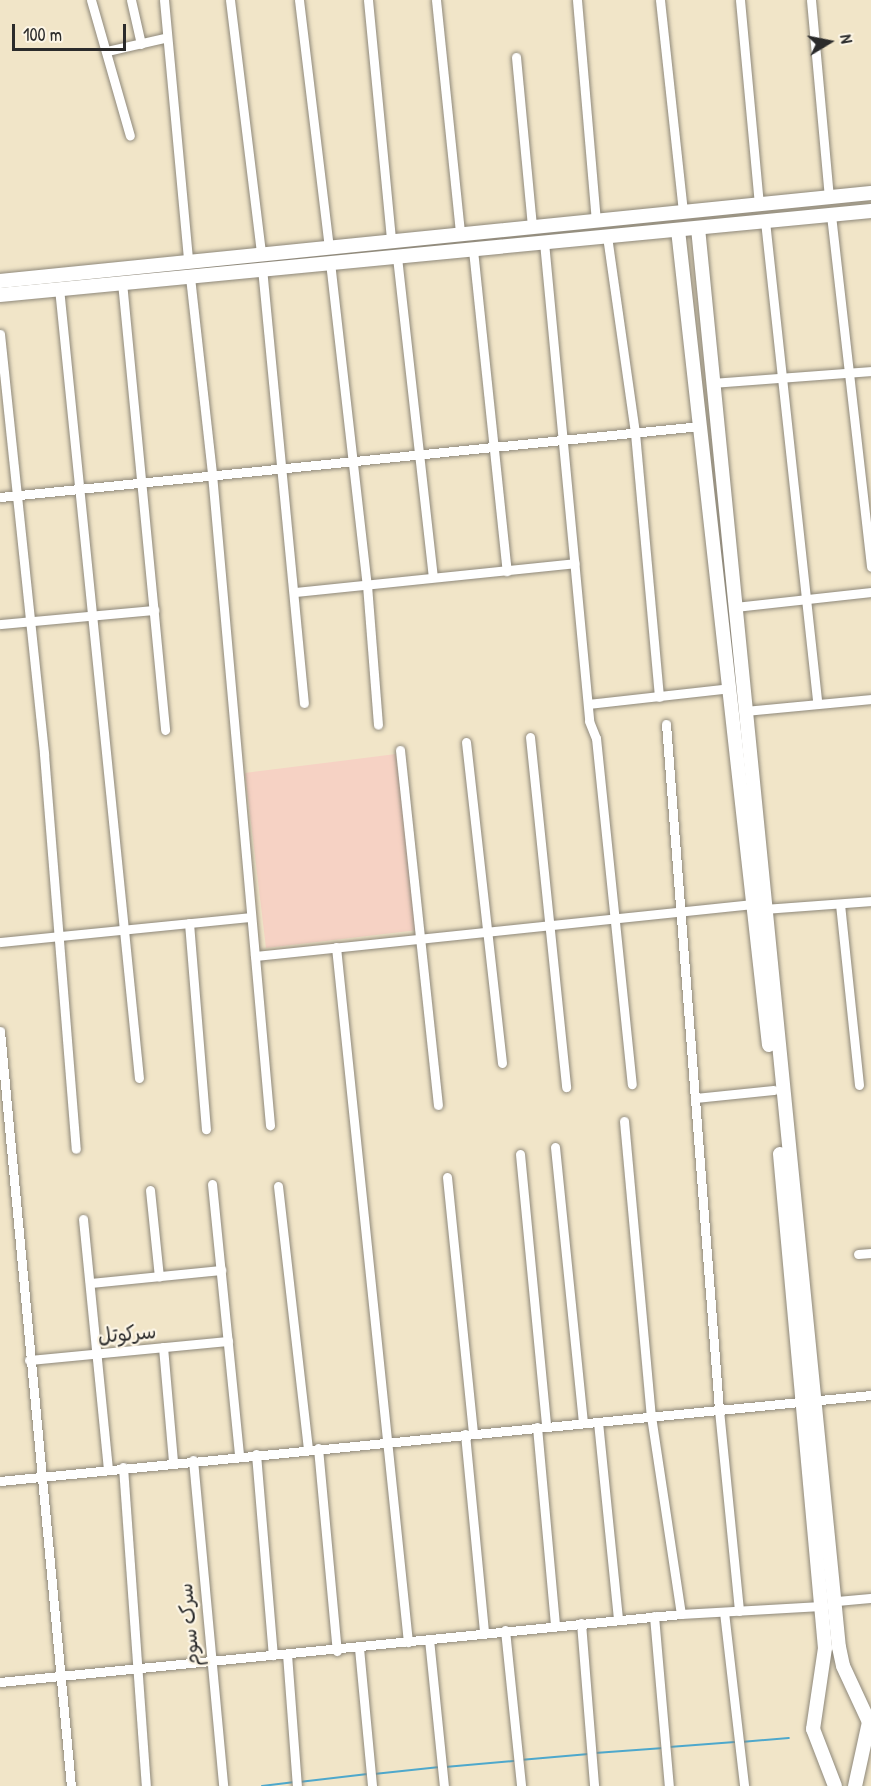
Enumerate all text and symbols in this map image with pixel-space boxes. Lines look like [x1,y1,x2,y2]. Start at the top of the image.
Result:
scale bar [15,12,129,50]
north arrow [799,12,859,72]
text: 100 m [23,22,62,47]
text: N [835,33,858,45]
street label: سرکوتل [97,1318,157,1348]
street label: سرک سوم [172,1582,204,1668]

